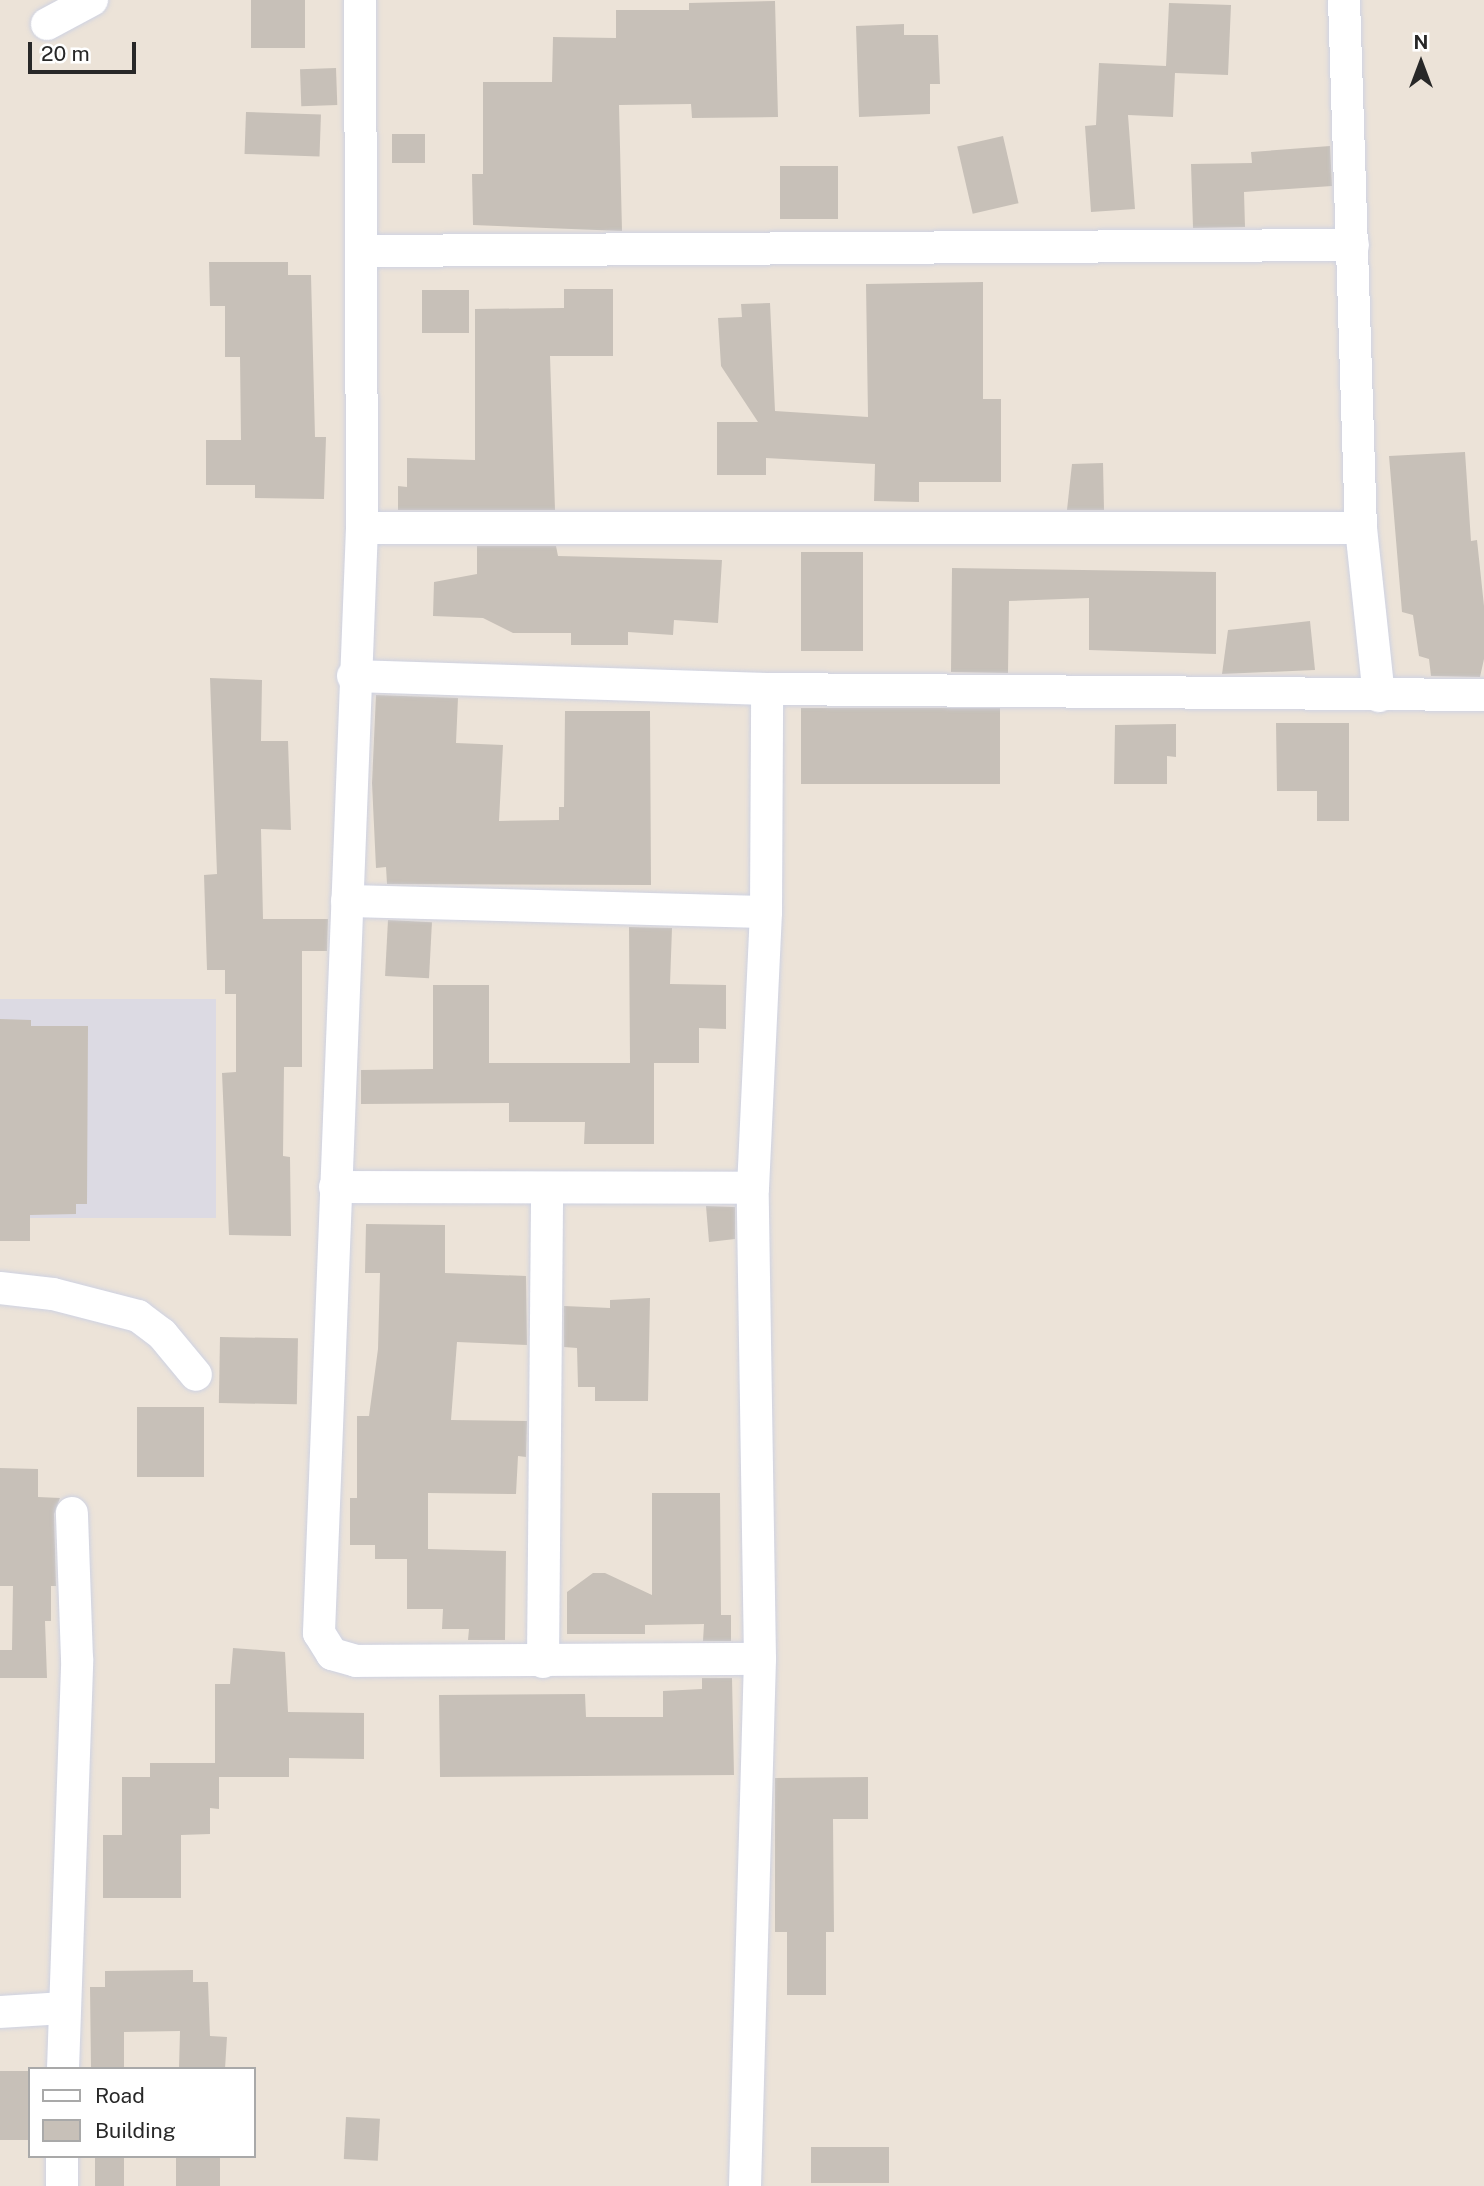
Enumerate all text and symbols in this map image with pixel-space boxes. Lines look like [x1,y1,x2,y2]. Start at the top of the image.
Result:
scale bar [32,28,140,72]
north arrow [1386,28,1456,98]
text: N [1414,31,1428,53]
text: 20 m [41,41,90,66]
legend [28,2067,256,2158]
text: Road [95,2083,145,2108]
text: Building [95,2118,176,2143]

